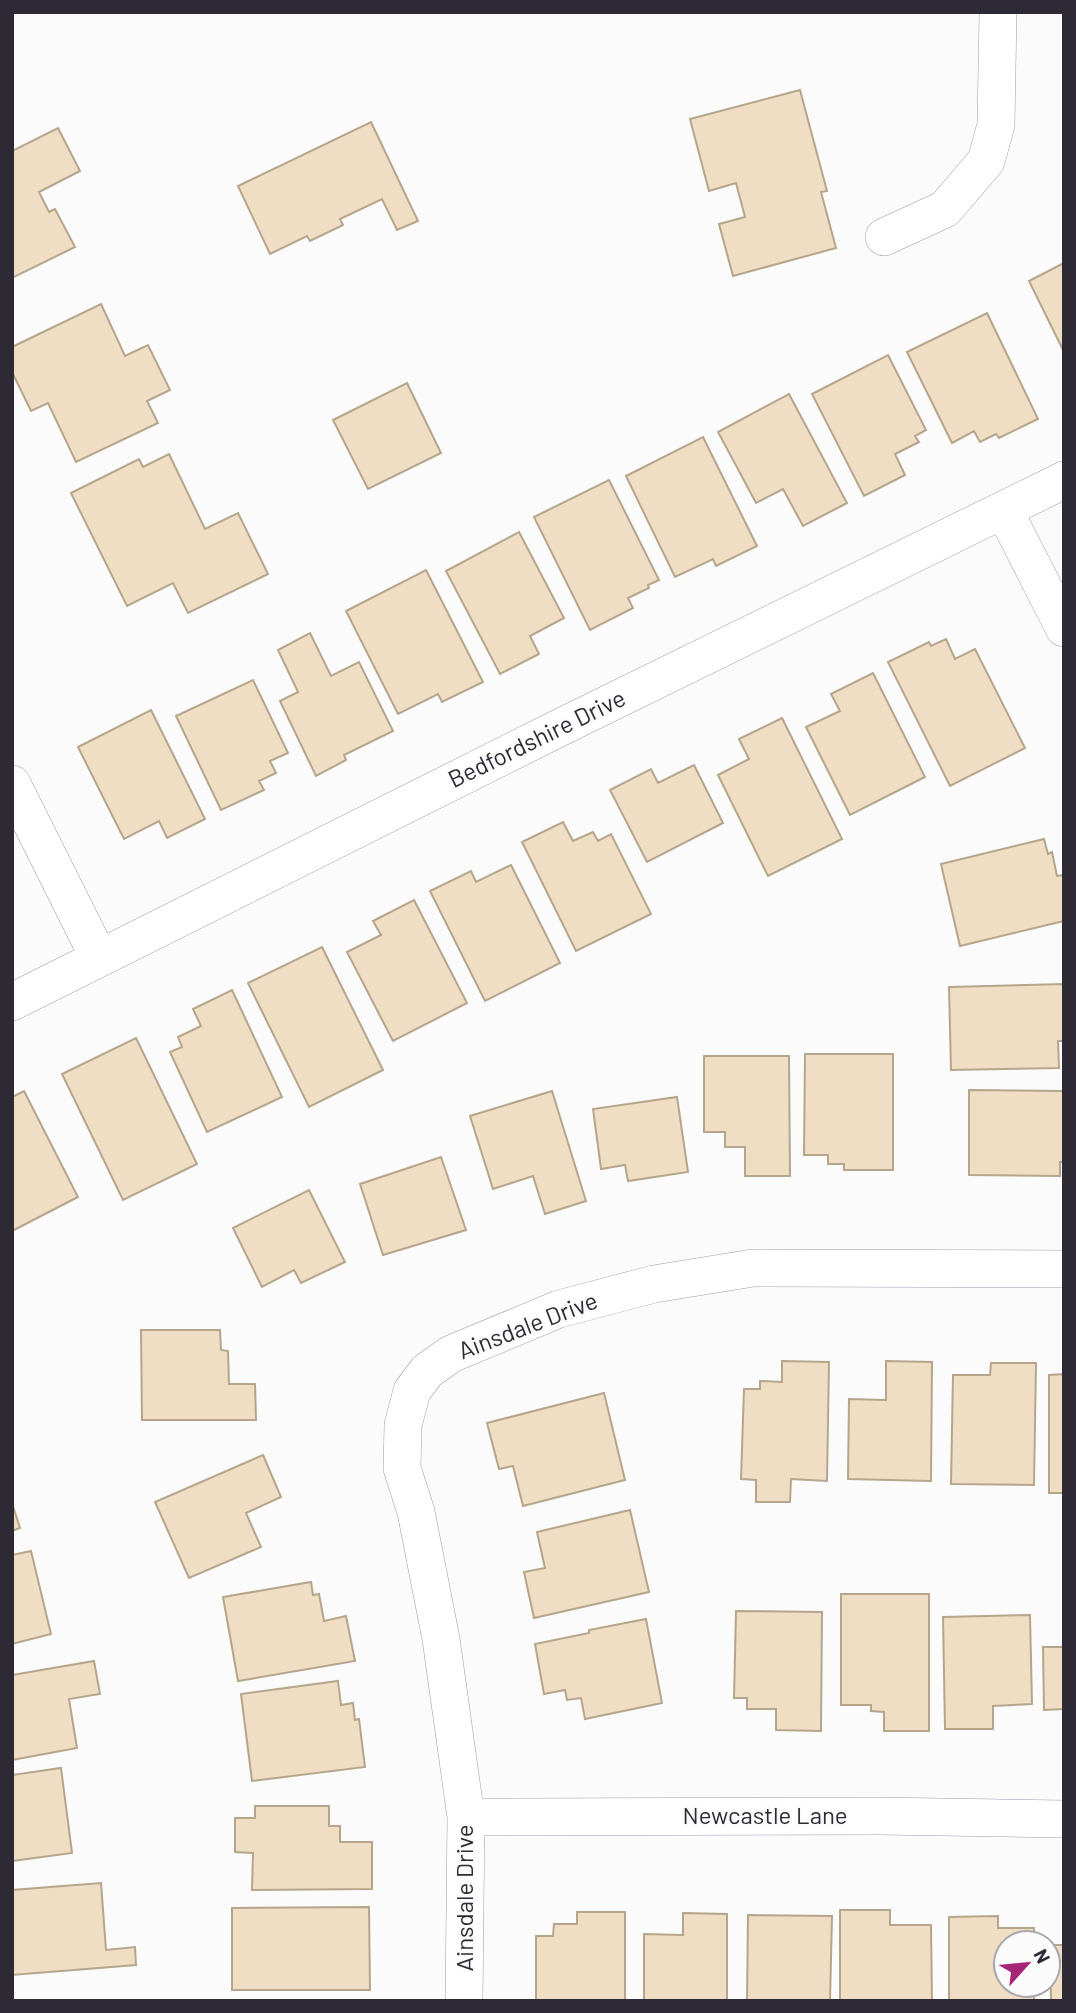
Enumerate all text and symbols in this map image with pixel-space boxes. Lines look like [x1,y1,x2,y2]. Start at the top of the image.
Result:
street label: Bedfordshire Drive [443,682,630,793]
street label: Ainsdale Drive [454,1285,601,1364]
street label: Newcastle Lane [682,1800,848,1829]
street label: Ainsdale Drive [449,1824,478,1972]
north arrow [992,1929,1062,1999]
text: N [1029,1945,1056,1967]

